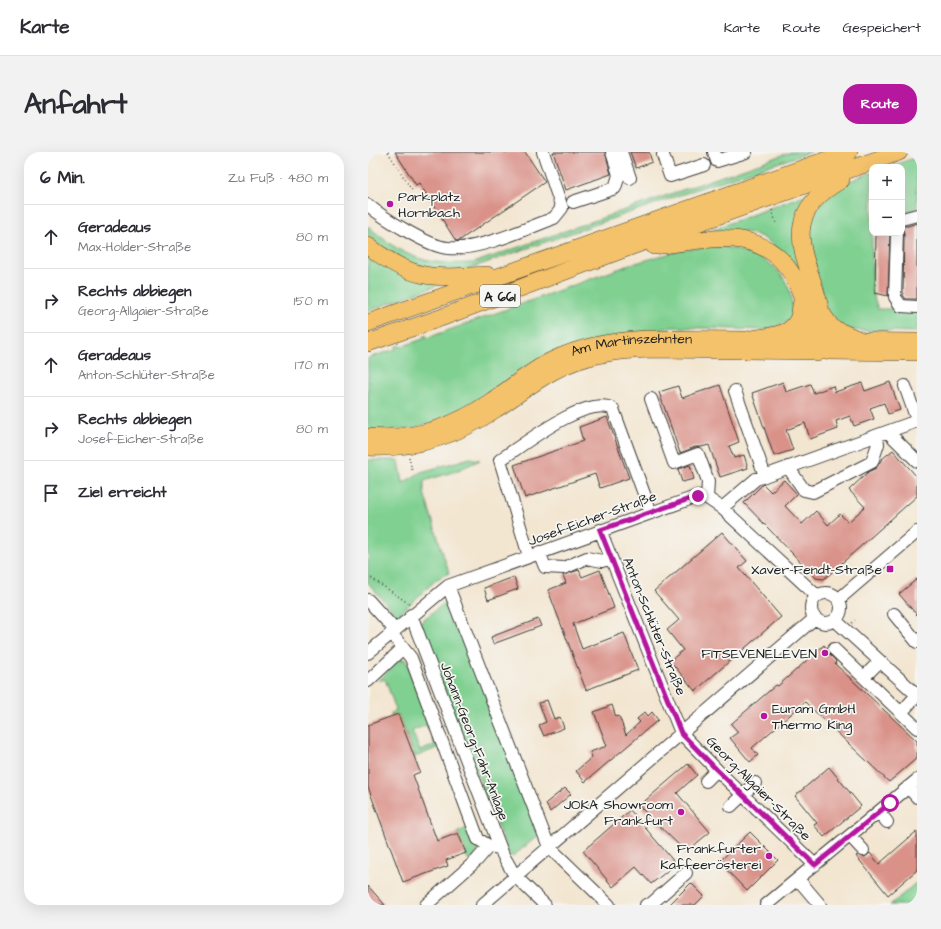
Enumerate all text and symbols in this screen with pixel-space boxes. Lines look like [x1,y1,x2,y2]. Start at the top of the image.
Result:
text: Karte [20,14,70,41]
text: Karte [724,18,760,38]
text: Route [782,18,820,38]
text: Gespeichert [842,18,921,38]
button: Route [843,84,917,124]
text: Anfahrt [24,85,127,124]
map controls [869,164,905,236]
button: + [869,164,905,200]
text: 6 Min. [40,166,85,190]
text: Zu Fuß · 480 m [228,169,328,187]
place label: Parkplatz Hornbach [398,187,460,223]
marker: Parkplatz Hornbach [385,199,395,209]
button: − [869,200,905,236]
text: Geradeaus [78,217,151,238]
icon: ahead [40,226,62,248]
text: 80 m [296,228,328,246]
text: Max-Holder-Straße [78,238,191,256]
text: Rechts abbiegen [78,281,192,302]
road number: A 661 [480,285,520,307]
icon: right [40,290,62,312]
text: 150 m [294,292,328,310]
text: Georg-Allgaier-Straße [78,302,209,320]
street label: Am Martinszehnten [568,329,692,362]
text: Geradeaus [78,345,151,366]
icon: ahead [40,354,62,376]
text: 170 m [295,356,328,374]
text: Anton-Schlüter-Straße [78,366,215,384]
text: Rechts abbiegen [78,409,192,430]
icon: right [40,418,62,440]
text: 80 m [296,420,328,438]
text: Josef-Eicher-Straße [78,430,204,448]
icon: arrive [40,482,62,504]
text: Ziel erreicht [78,482,167,503]
street label: Josef-Eicher-Straße [525,486,660,551]
route end [689,487,707,505]
street label: Anton-Schlüter-Straße [617,554,691,699]
place label: Xaver-Fendt-Straße [751,560,882,580]
marker: Xaver-Fendt-Straße [885,564,895,574]
place label: FITSEVENELEVEN [701,644,817,664]
marker: FITSEVENELEVEN [820,648,830,658]
street label: Johann-Georg-Fahr-Anlage [435,659,514,824]
place label: Euram GmbH Thermo King [772,699,856,735]
marker: Euram GmbH Thermo King [759,711,769,721]
street label: Georg-Allgaier-Straße [701,732,815,846]
route start [881,794,899,812]
place label: JOKA Showroom Frankfurt [564,795,673,831]
marker: JOKA Showroom Frankfurt [676,807,686,817]
place label: Frankfurter Kaffeerösterei [660,839,761,875]
marker: Frankfurter Kaffeerösterei [764,851,774,861]

